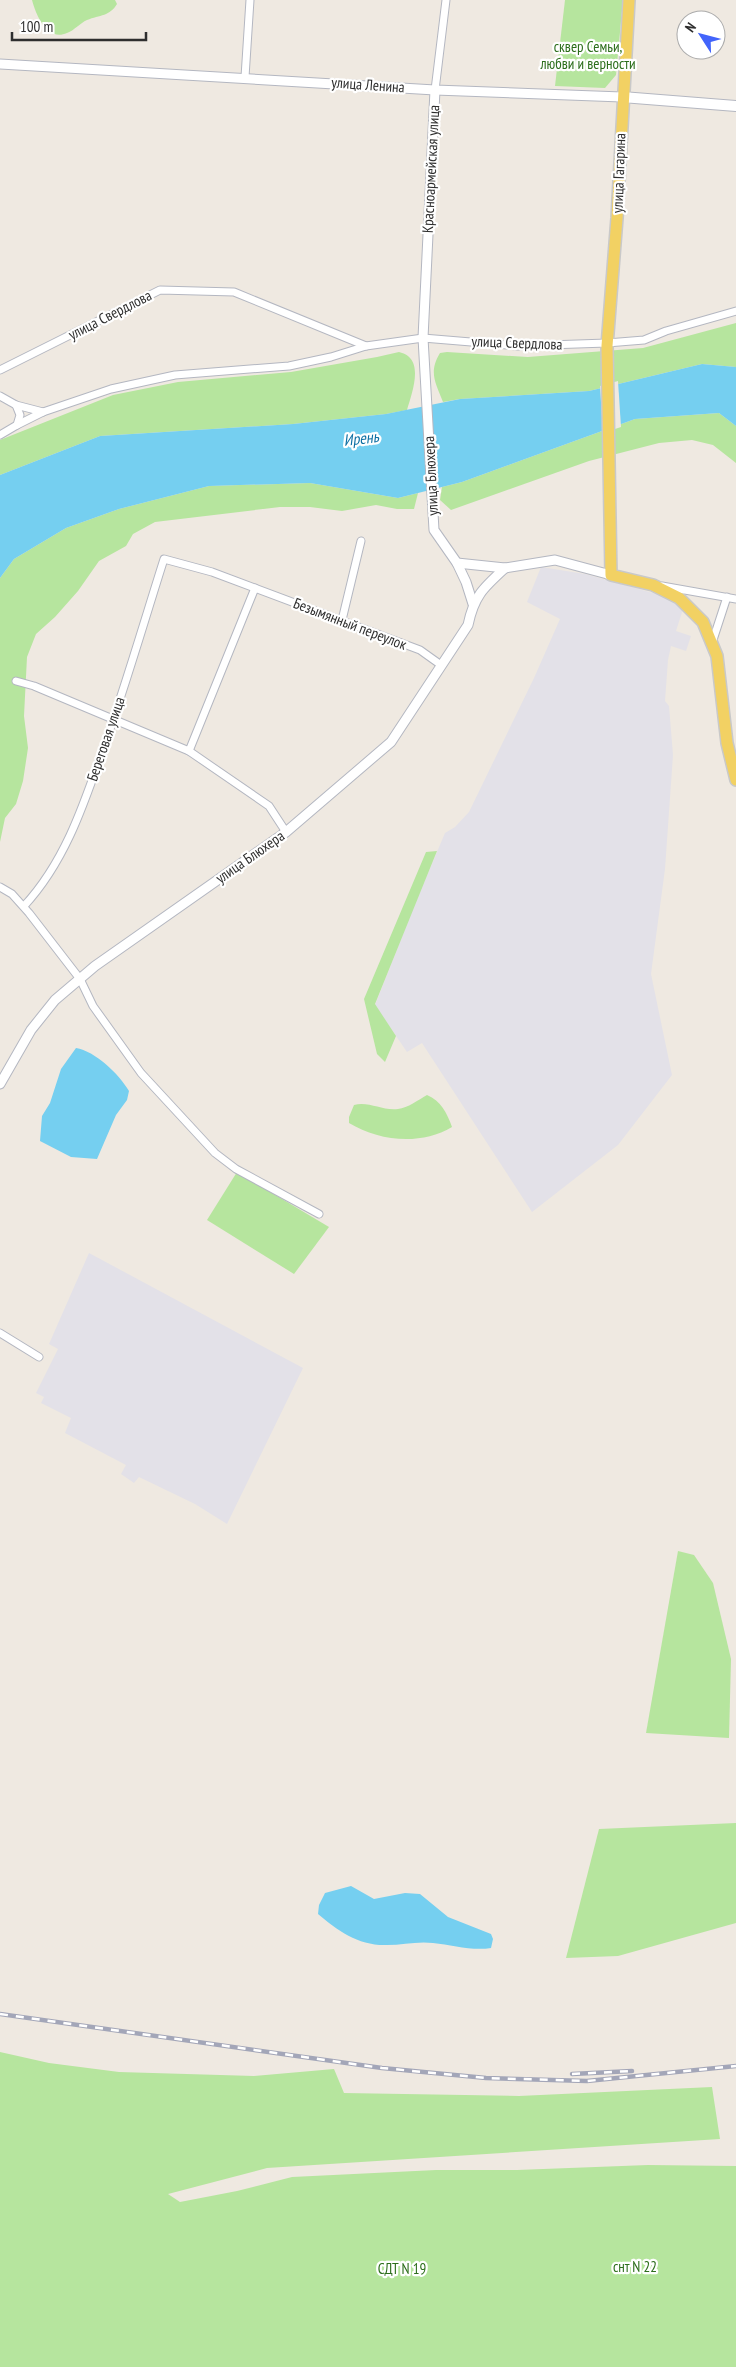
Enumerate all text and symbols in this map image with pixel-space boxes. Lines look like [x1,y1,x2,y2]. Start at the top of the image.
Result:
scale bar [12,10,146,42]
north arrow [676,10,726,60]
text: 100 m [20,17,53,36]
text: N [681,19,700,36]
park label: сквер Семьи, любви и верности [539,37,636,73]
street label: улица Ленина [331,72,405,97]
street label: Красноармейская улица [418,104,443,233]
street label: улица Гагарина [608,133,629,213]
street label: улица Свердлова [65,285,155,344]
street label: улица Свердлова [471,331,563,354]
water label: Ирень [342,426,381,450]
street label: улица Блюхера [419,436,442,516]
street label: Безымянный переулок [291,593,410,654]
street label: Береговая улица [82,694,129,784]
street label: улица Блюхера [212,826,288,887]
park label: снт N 22 [613,2257,657,2276]
park label: СДТ N 19 [378,2259,426,2278]

